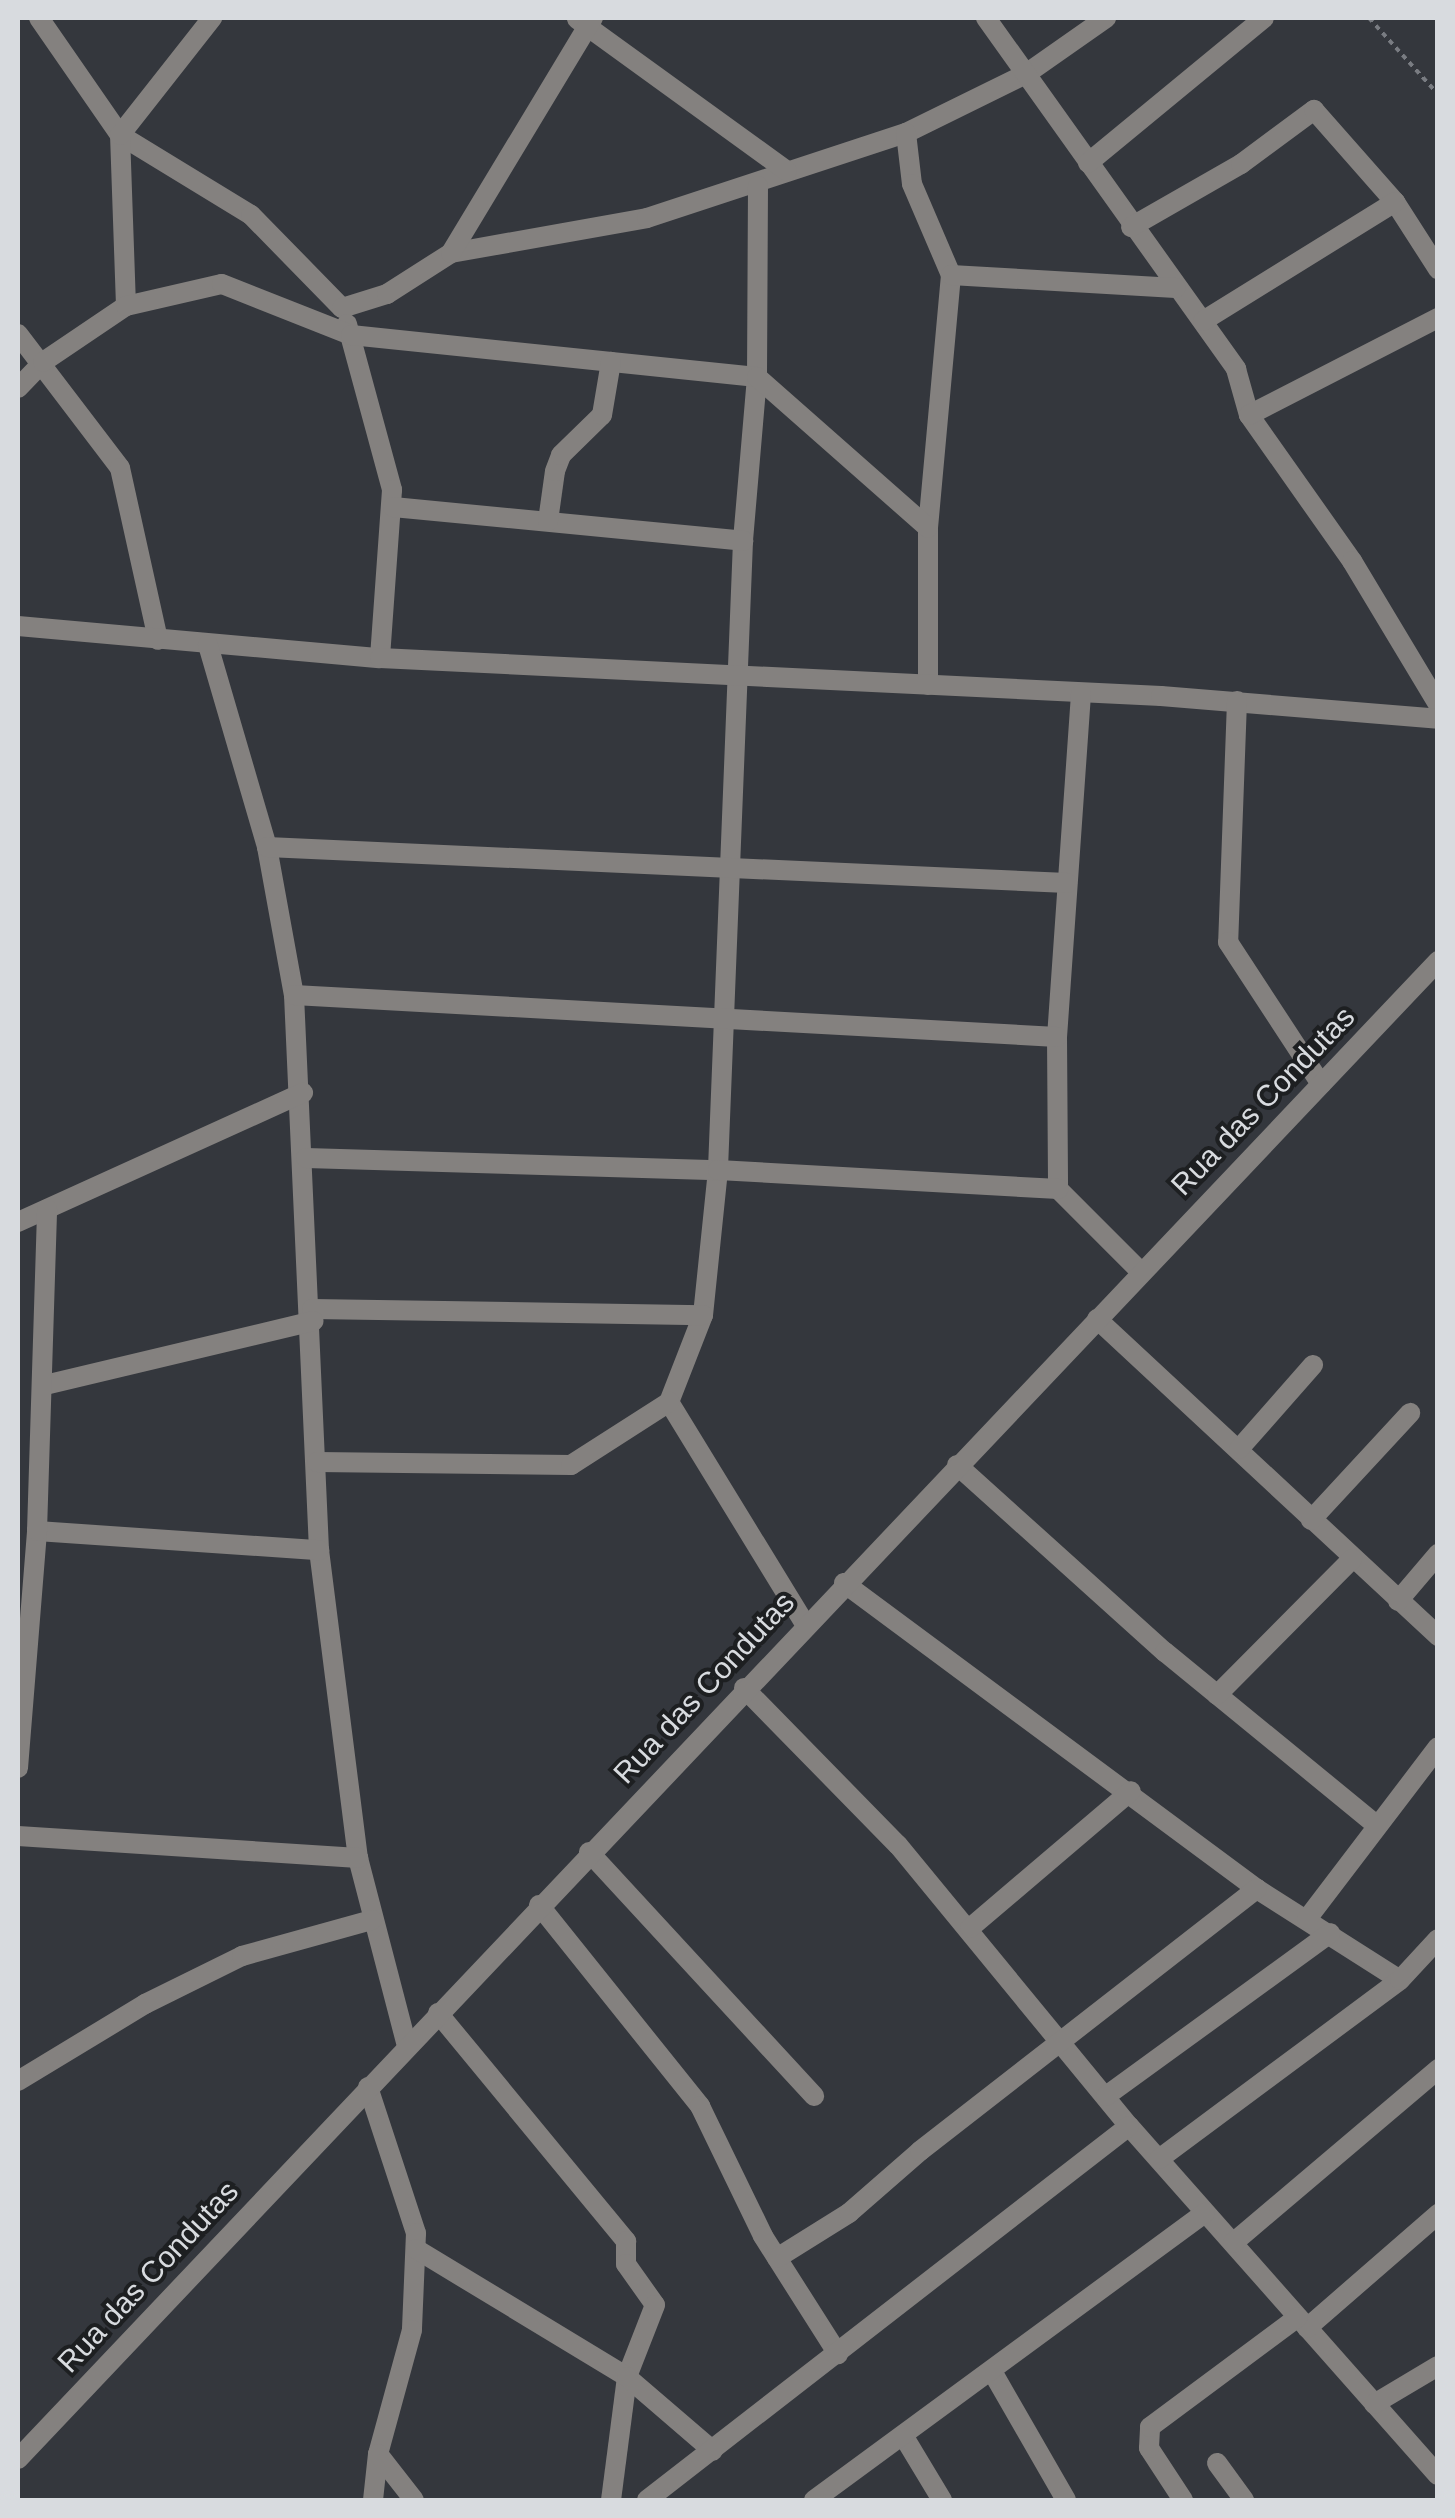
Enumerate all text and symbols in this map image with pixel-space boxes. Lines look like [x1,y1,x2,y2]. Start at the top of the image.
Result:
street label: Rua das Condutas [1164,999,1362,1203]
street label: Rua das Condutas [606,1585,802,1791]
street label: Rua das Condutas [50,2174,246,2380]

